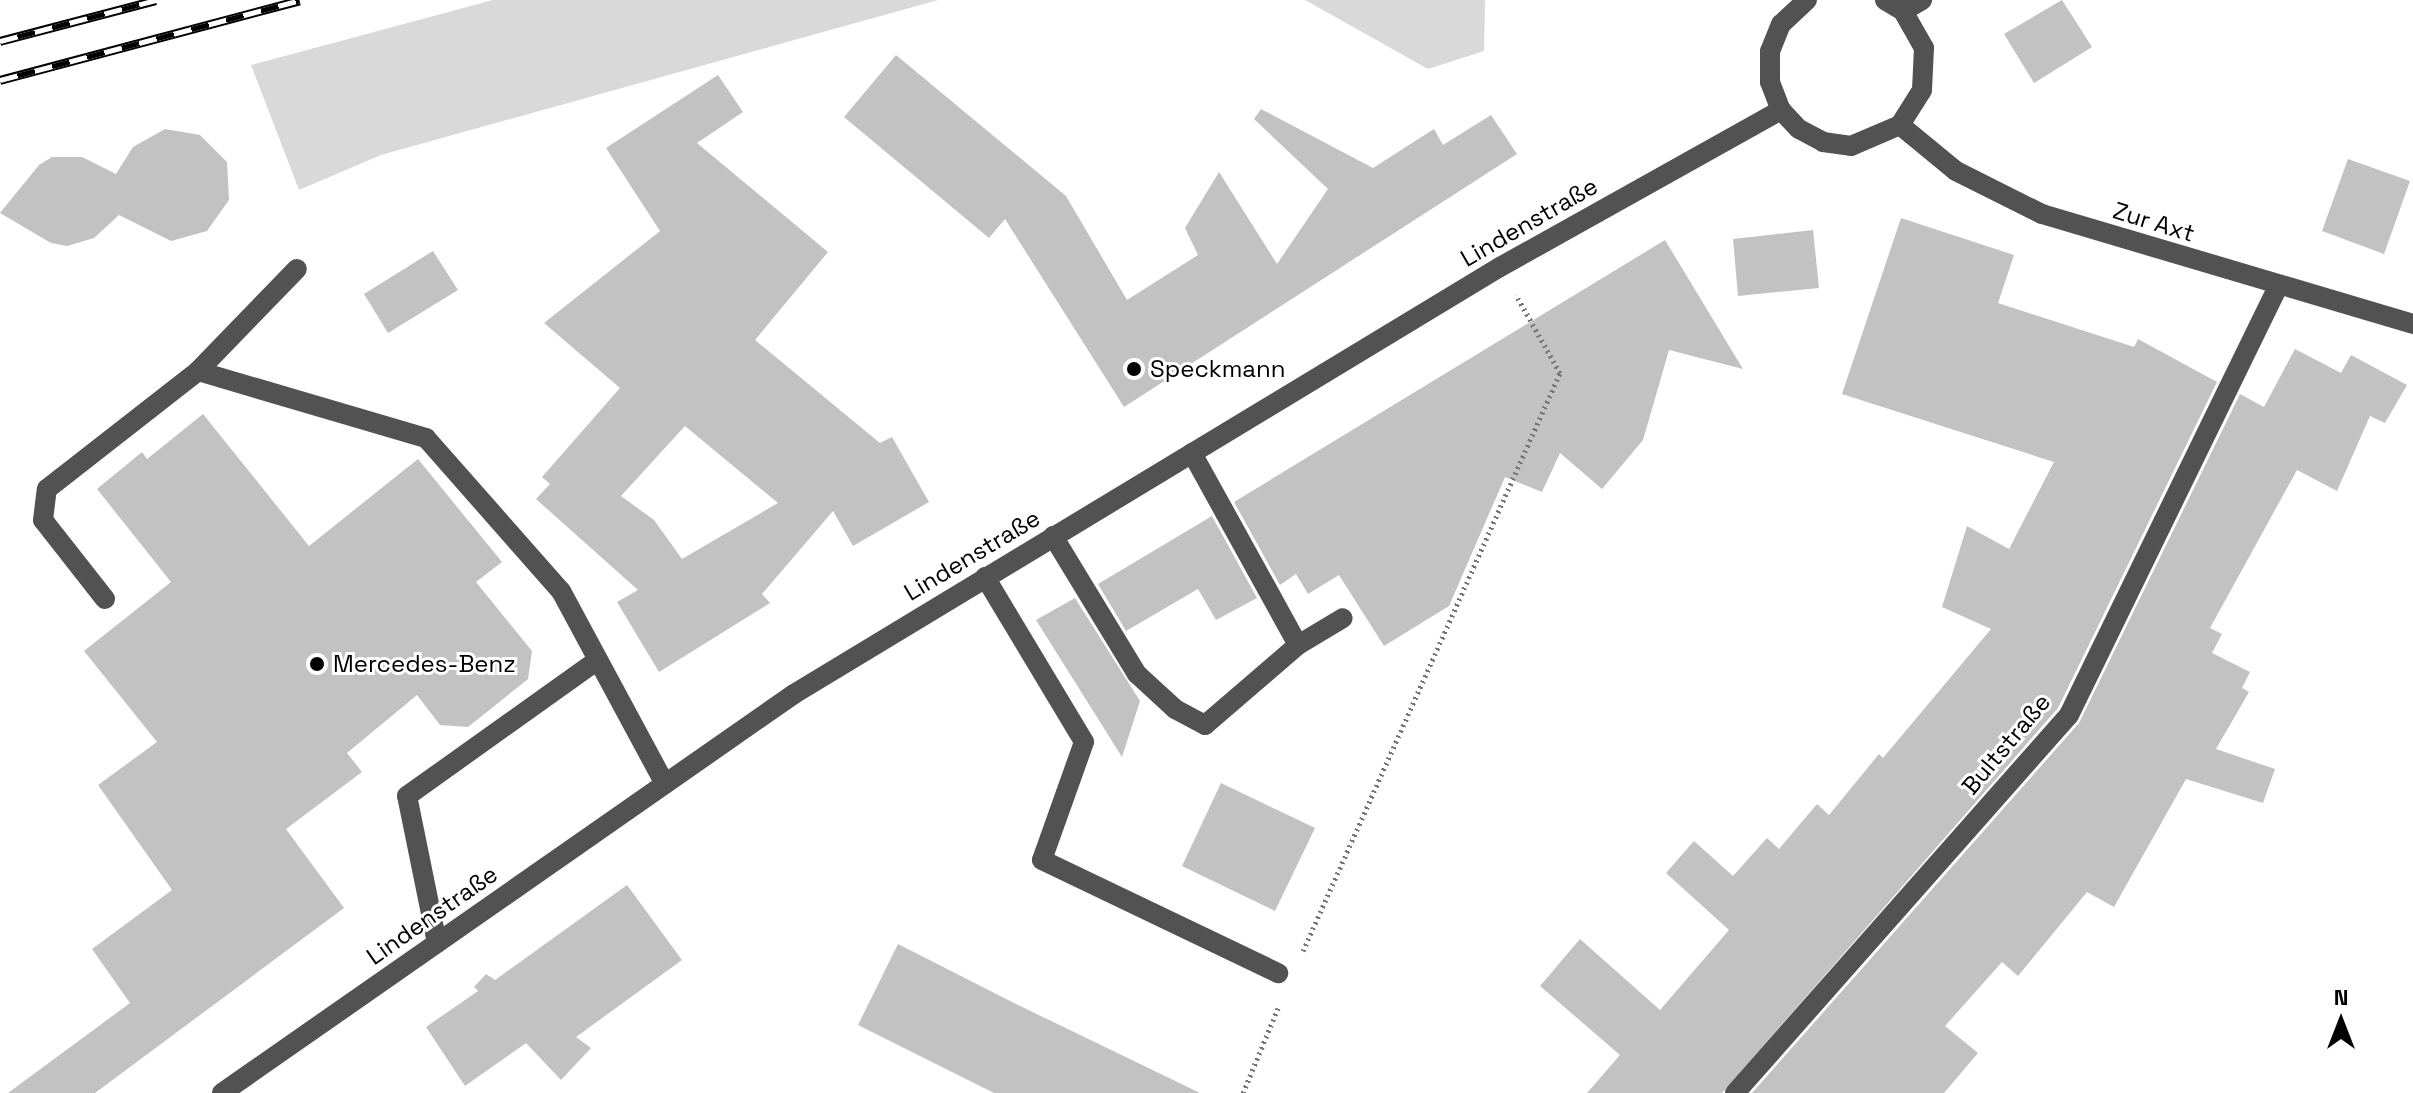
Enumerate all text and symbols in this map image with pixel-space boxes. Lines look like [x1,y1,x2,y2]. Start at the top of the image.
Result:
street label: Lindenstraße [1455,171,1603,273]
street label: Zur Axt [2110,196,2198,248]
place label: Speckmann [1150,355,1286,383]
marker: Speckmann [1125,360,1143,378]
street label: Lindenstraße [899,503,1045,607]
place label: Mercedes-Benz [333,650,516,678]
marker: Mercedes-Benz [308,655,326,673]
street label: Bultstraße [1956,688,2056,800]
street label: Lindenstraße [361,859,503,971]
north arrow [2301,981,2381,1061]
text: N [2334,983,2348,1011]

